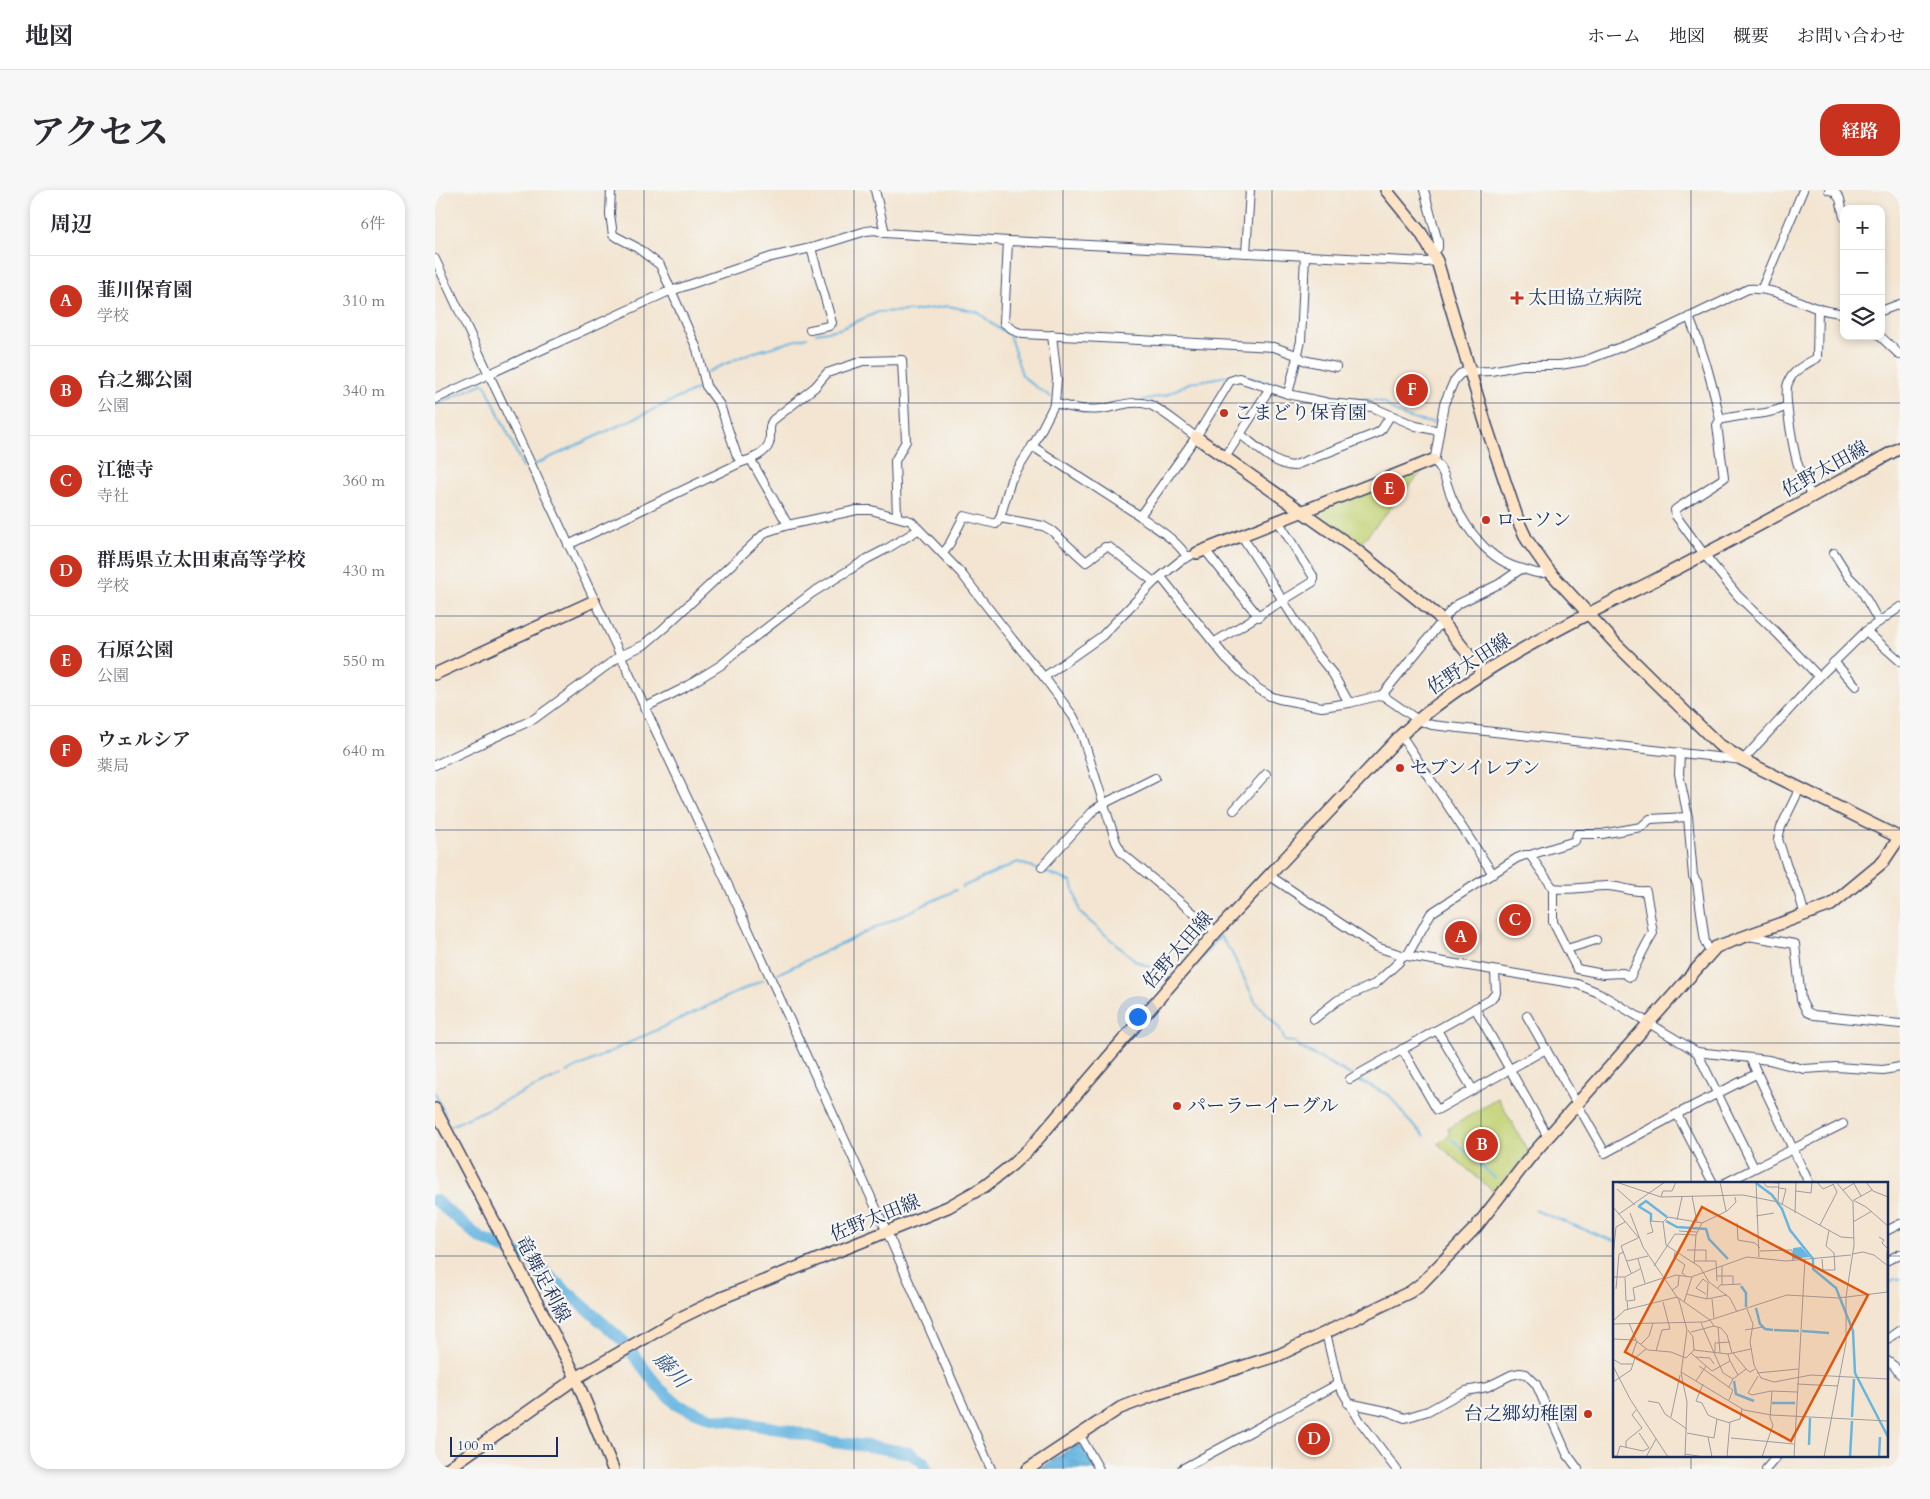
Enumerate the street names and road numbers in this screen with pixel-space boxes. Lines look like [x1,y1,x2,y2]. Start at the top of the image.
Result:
street label: 佐野太田線 [1777,435,1873,503]
street label: 佐野太田線 [1422,627,1516,701]
street label: 佐野太田線 [1137,906,1219,994]
street label: 佐野太田線 [826,1188,924,1248]
street label: 竜舞足利線 [509,1231,577,1327]

